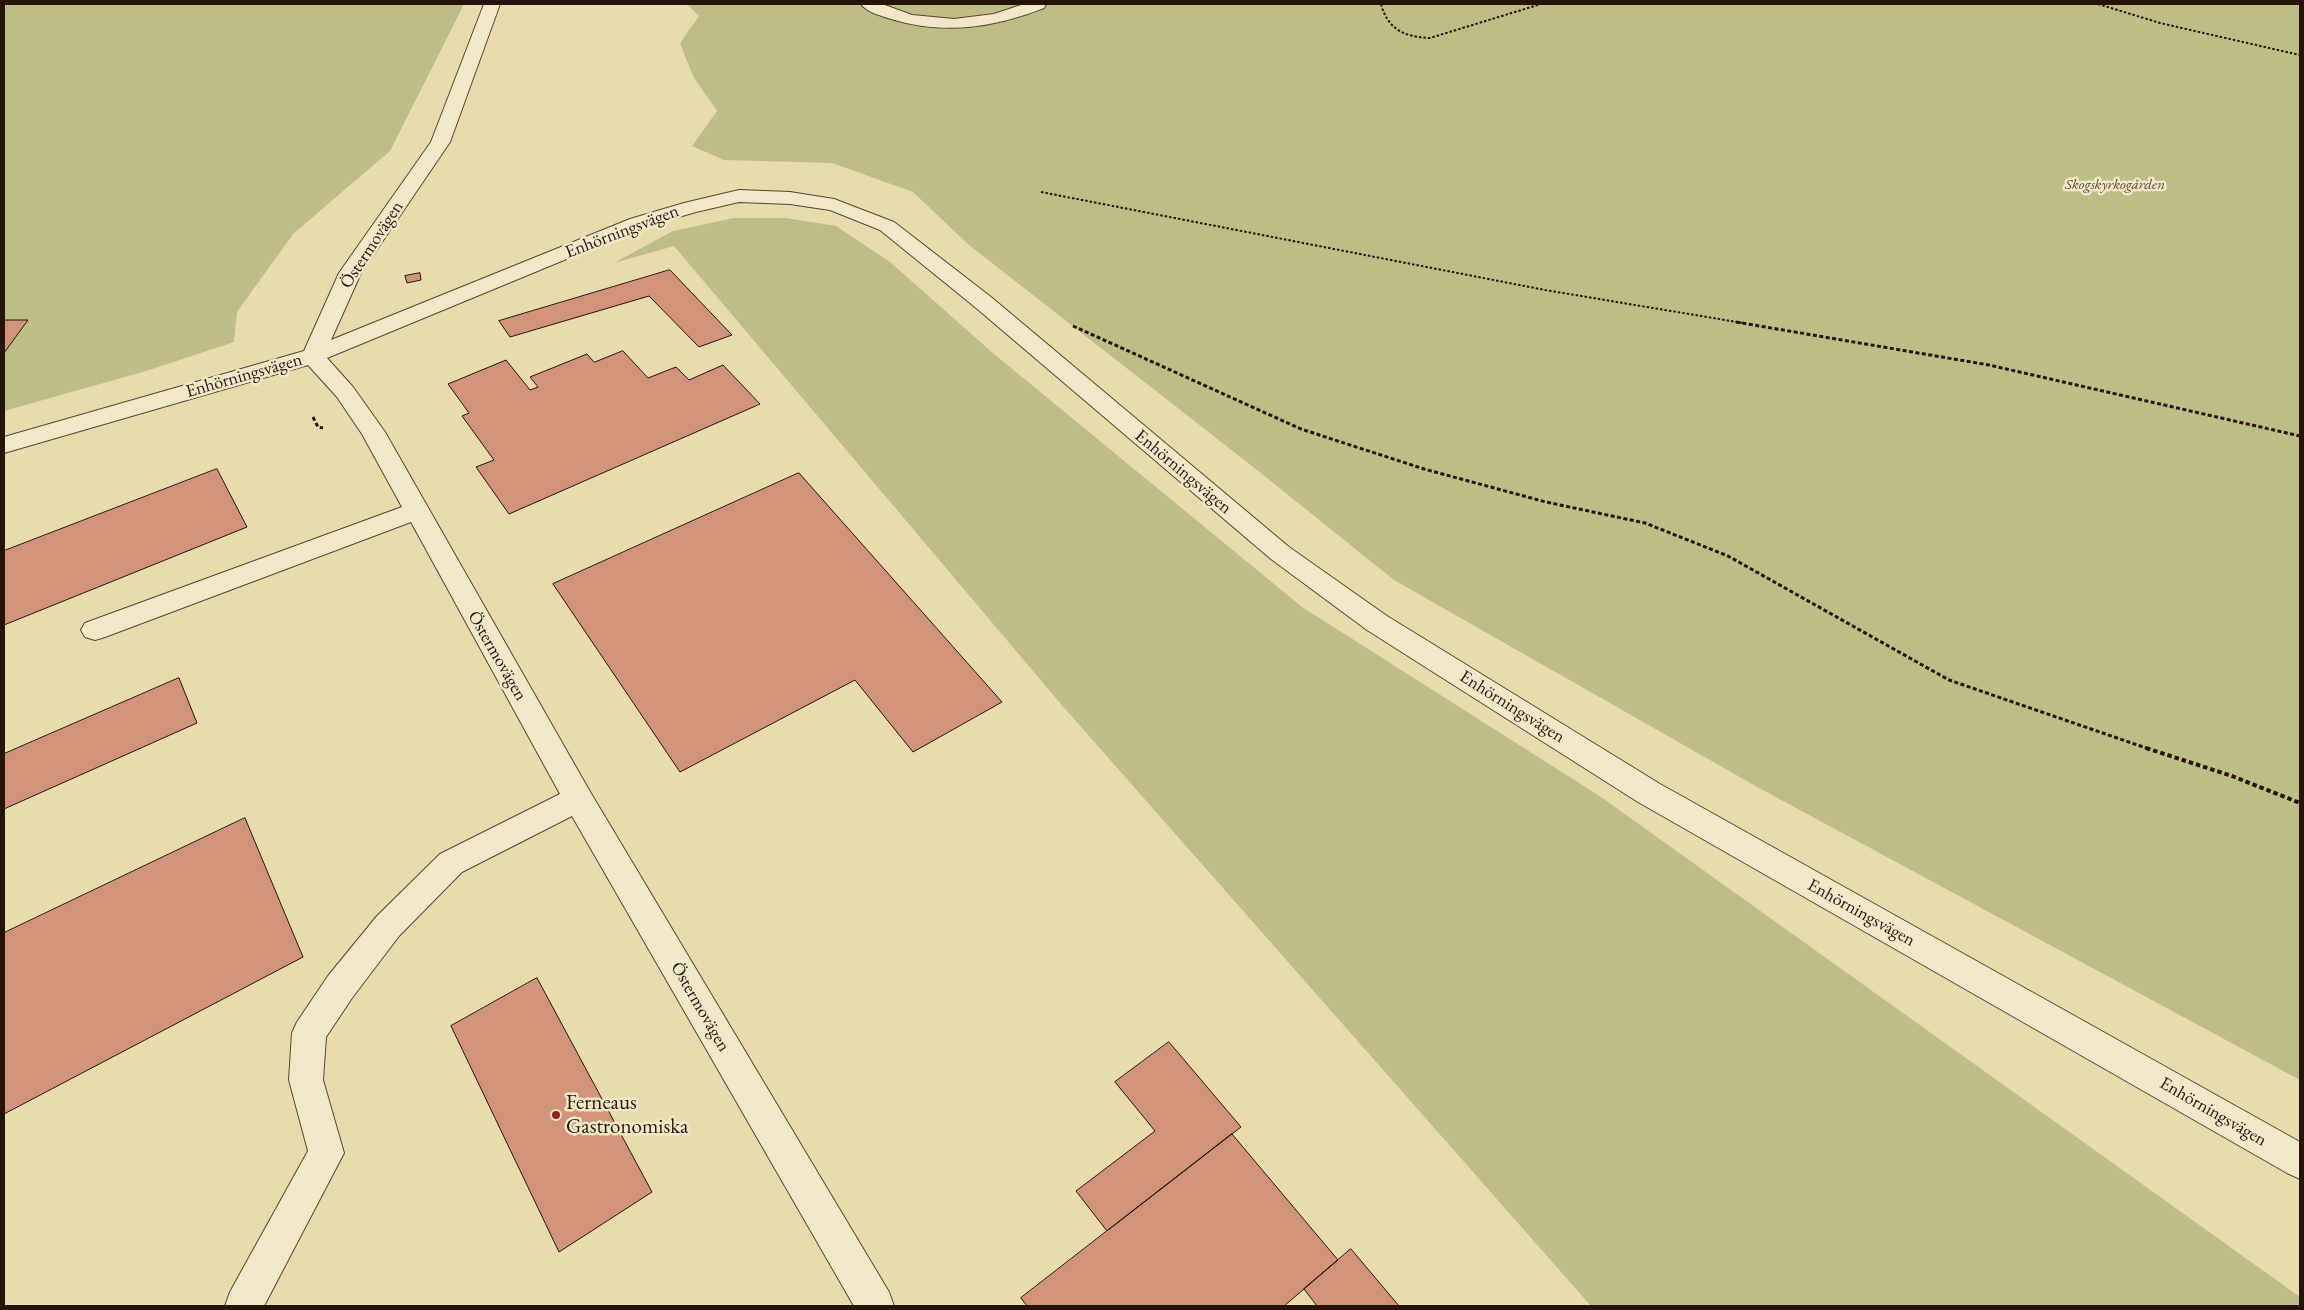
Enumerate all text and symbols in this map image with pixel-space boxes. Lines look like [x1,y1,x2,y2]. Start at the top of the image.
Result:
park label: Skogskyrkogården [2065,176,2165,194]
street label: Östermovägen [336,197,408,293]
street label: Enhörningsvägen [562,200,682,264]
street label: Enhörningsvägen [183,349,305,403]
street label: Enhörningsvägen [1130,425,1236,519]
street label: Östermovägen [463,607,531,705]
street label: Enhörningsvägen [1455,666,1569,748]
street label: Enhörningsvägen [1803,874,1919,952]
street label: Östermovägen [666,958,734,1056]
street label: Enhörningsvägen [2156,1073,2270,1151]
place label: Ferneaus Gastronomiska [566,1090,688,1140]
marker: Ferneaus Gastronomiska [550,1109,562,1121]

